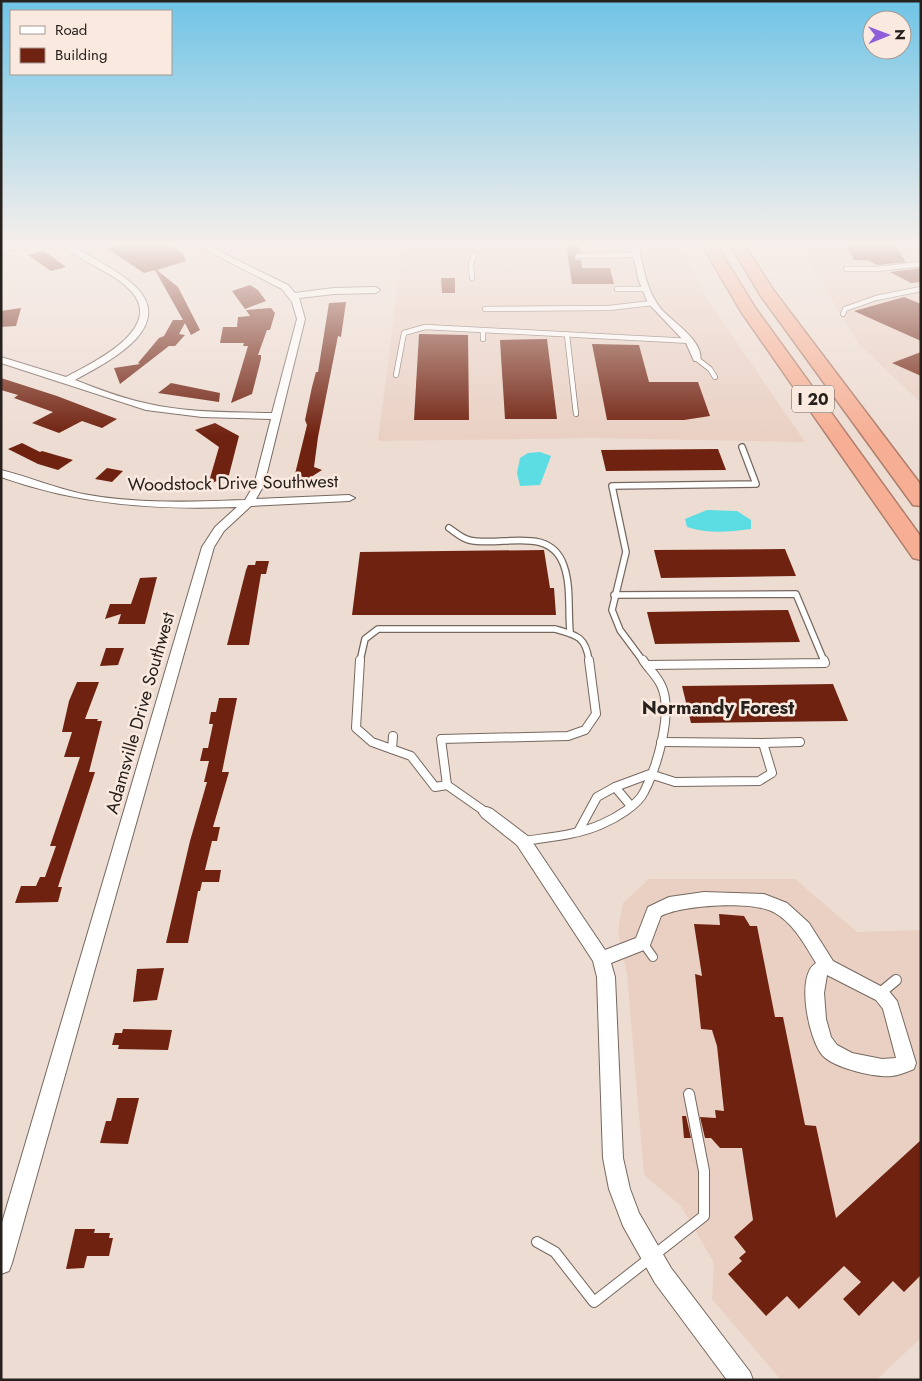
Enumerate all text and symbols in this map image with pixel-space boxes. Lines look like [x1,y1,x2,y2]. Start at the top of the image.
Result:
legend [10,10,172,75]
north arrow [862,10,912,60]
text: Road [55,19,87,41]
text: N [890,29,910,41]
text: Building [55,44,107,66]
road number: I 20 [792,386,834,412]
street label: Woodstock Drive Southwest [127,468,339,498]
street label: Adamsville Drive Southwest [99,609,181,817]
district label: Normandy Forest [642,694,794,721]

